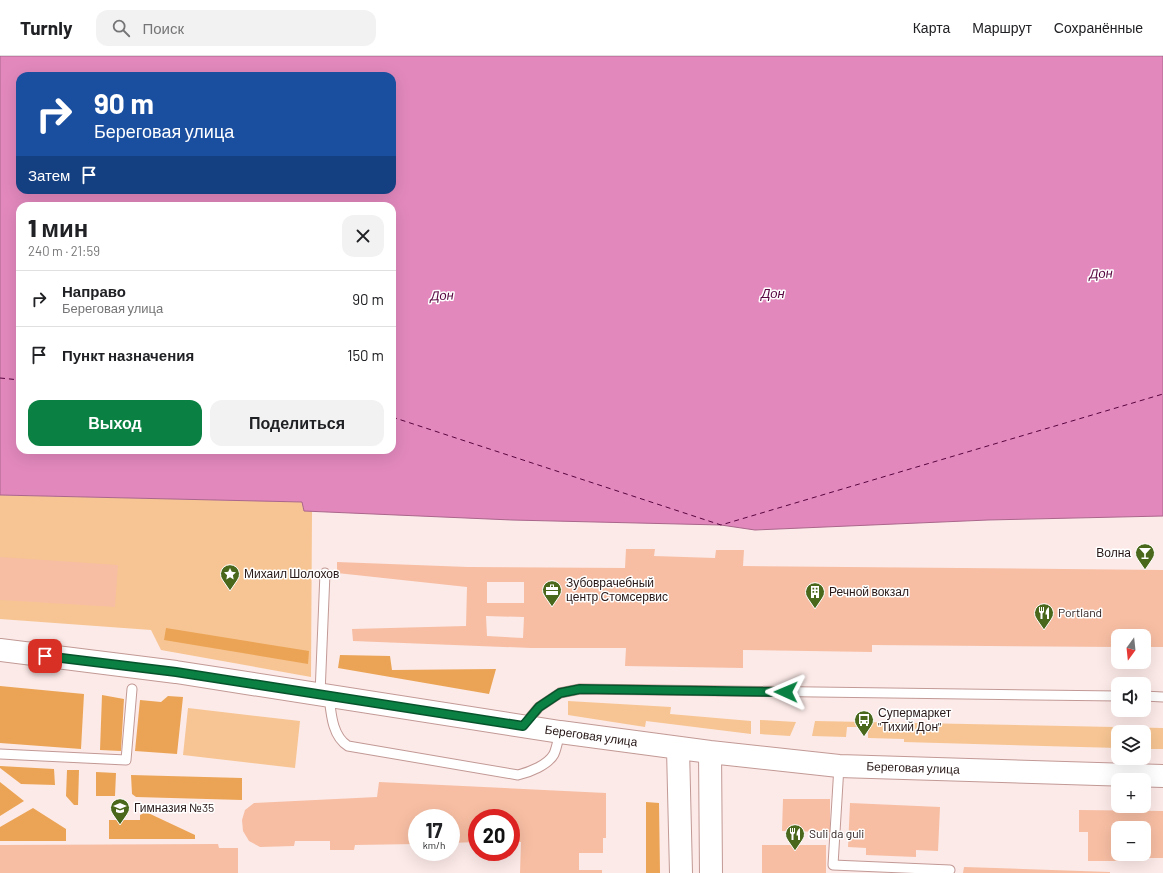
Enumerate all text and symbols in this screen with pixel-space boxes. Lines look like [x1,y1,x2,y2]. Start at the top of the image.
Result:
search box [96,10,376,46]
text: Turnly [20,16,72,39]
icon: search [110,17,132,39]
text: Поиск [142,19,184,37]
text: Карта [913,19,950,36]
text: Маршрут [972,19,1032,36]
text: Сохранённые [1054,19,1143,36]
text: 90 m [94,86,154,120]
icon: right [28,88,80,140]
text: Береговая улица [94,120,234,142]
icon: arrive [78,164,100,186]
text: Затем [28,166,70,184]
text: 1 мин [28,213,88,242]
button: close [342,215,384,257]
text: 240 m · 21:59 [28,243,100,259]
water label: Дон [1087,265,1113,281]
text: Направо [62,282,126,300]
water label: Дон [759,285,785,301]
water label: Дон [428,287,454,303]
icon: right [28,288,50,310]
text: 90 m [352,290,384,308]
text: Береговая улица [62,300,163,316]
icon: arrive [28,344,50,366]
text: Пункт назначения [62,346,194,364]
text: 150 m [347,346,384,364]
button: Выход [28,400,202,446]
button: Поделиться [210,400,384,446]
bar icon: Волна [1134,542,1156,570]
place label: Волна [1096,545,1131,559]
place icon: Михаил Шолохов [219,563,241,591]
place label: Михаил Шолохов [244,566,339,580]
place label: Зубоврачебный центр Стомсервис [566,575,668,604]
office icon: Зубоврачебный центр Стомсервис [541,579,563,607]
building icon: Речной вокзал [804,581,826,609]
place label: Речной вокзал [829,584,909,598]
restaurant icon: Portland [1033,602,1055,630]
place label: Portland [1058,605,1102,619]
north arrow [1111,629,1151,669]
map controls [1111,629,1151,861]
pin [28,639,62,673]
icon: arrive [34,645,56,667]
position arrow [765,671,807,713]
button: sound [1111,677,1151,717]
place label: Супермаркет "Тихий Дон" [878,705,952,734]
bus stop icon: Супермаркет "Тихий Дон" [853,709,875,737]
street label: Береговая улица [544,722,639,749]
button: layers [1111,725,1151,765]
street label: Береговая улица [866,758,960,777]
button: + [1111,773,1151,813]
school or university icon: Гимназия №35 [109,797,131,825]
place label: Гимназия №35 [134,800,214,814]
speed limit sign: 20 [468,809,520,861]
text: 17 [425,818,442,842]
button: − [1111,821,1151,861]
restaurant icon: Suli da guli [784,823,806,851]
place label: Suli da guli [809,826,864,840]
text: km/h [423,839,445,851]

